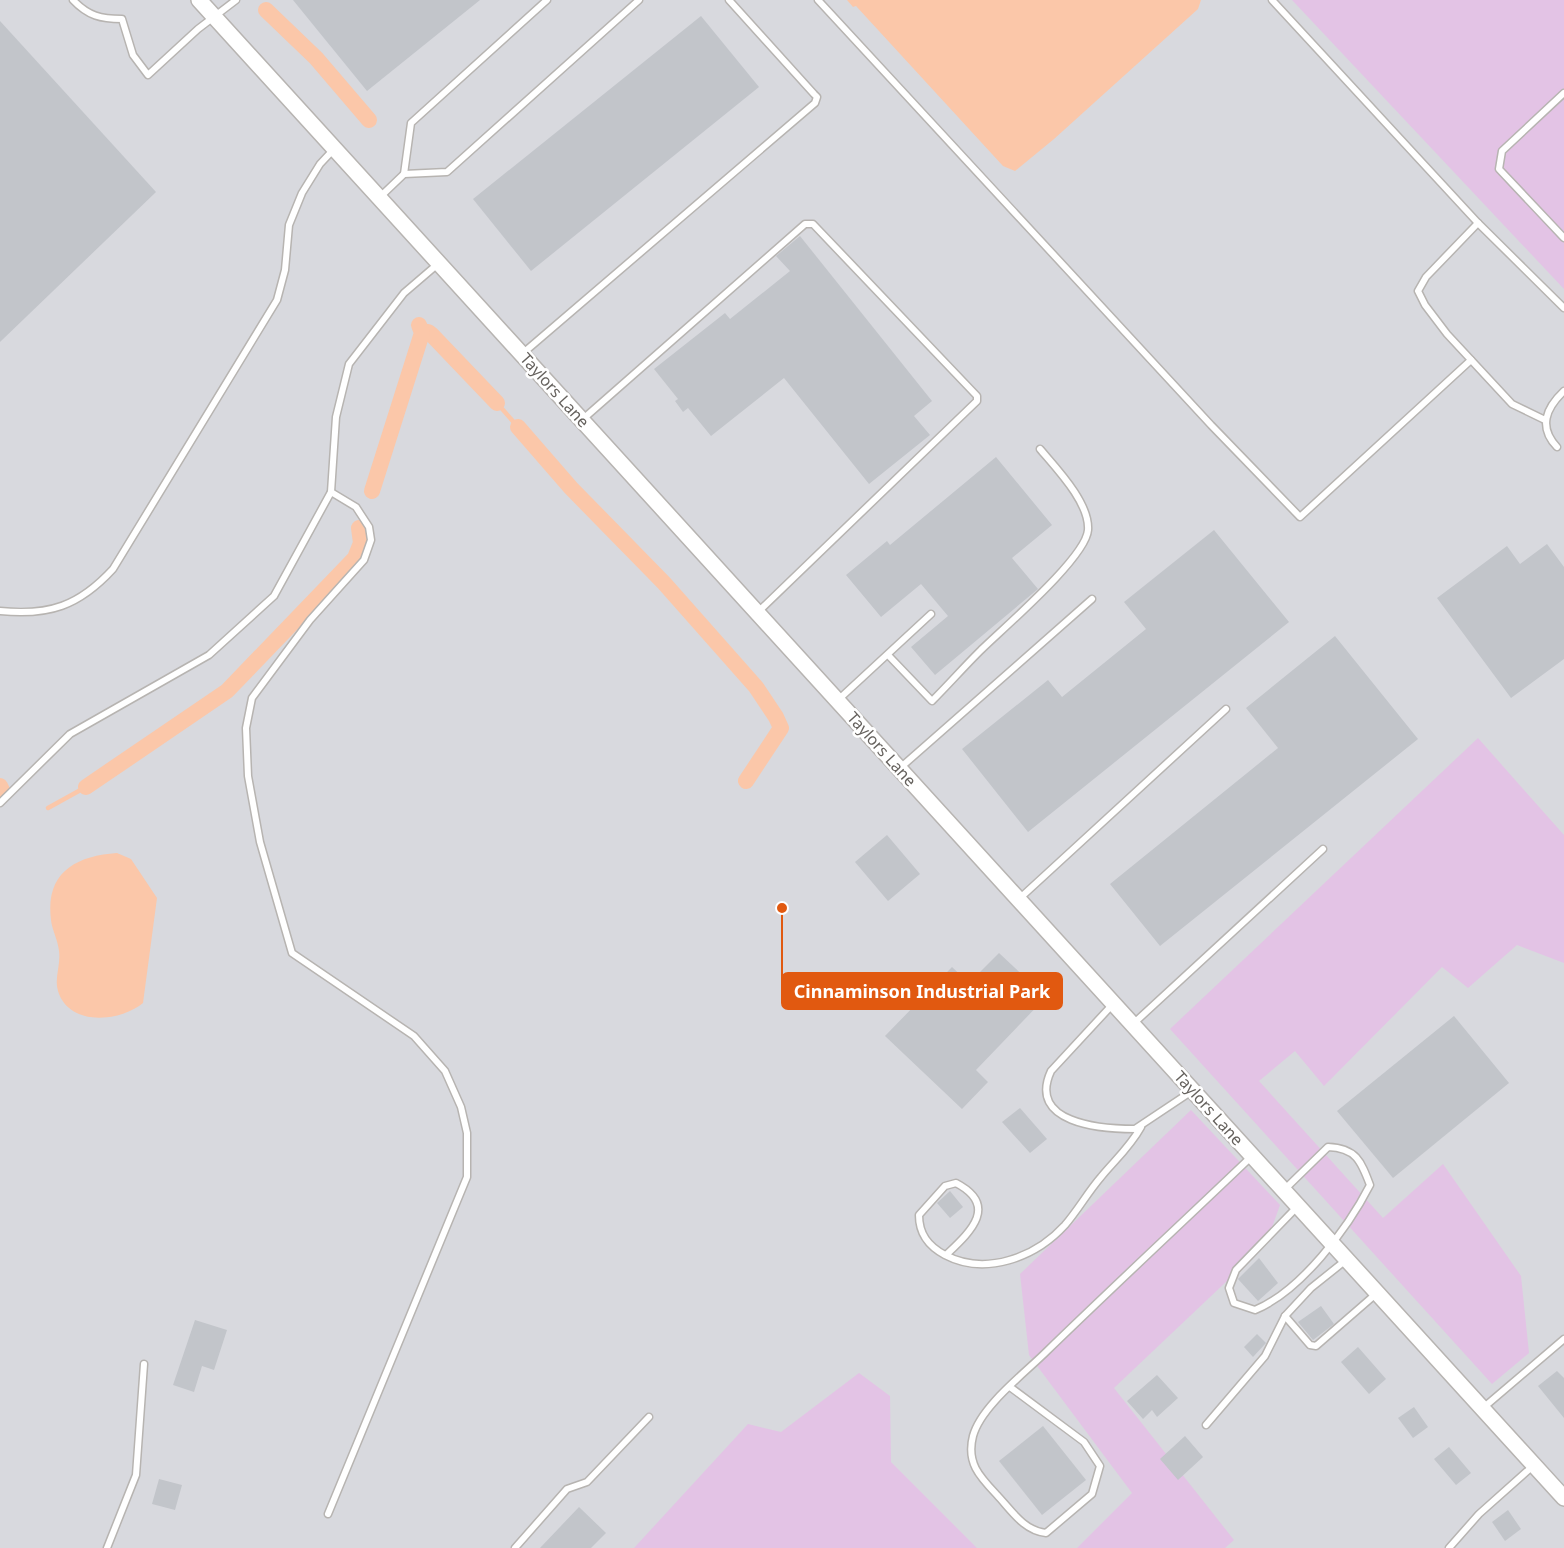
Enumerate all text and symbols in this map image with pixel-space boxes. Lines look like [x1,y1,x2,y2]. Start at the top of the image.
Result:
street label: Taylors Lane [516,348,594,432]
street label: Taylors Lane [843,707,921,791]
callout: Cinnaminson Industrial Park [782,973,1062,1009]
text: Cinnaminson Industrial Park [794,979,1051,1003]
street label: Taylors Lane [1170,1066,1248,1150]

